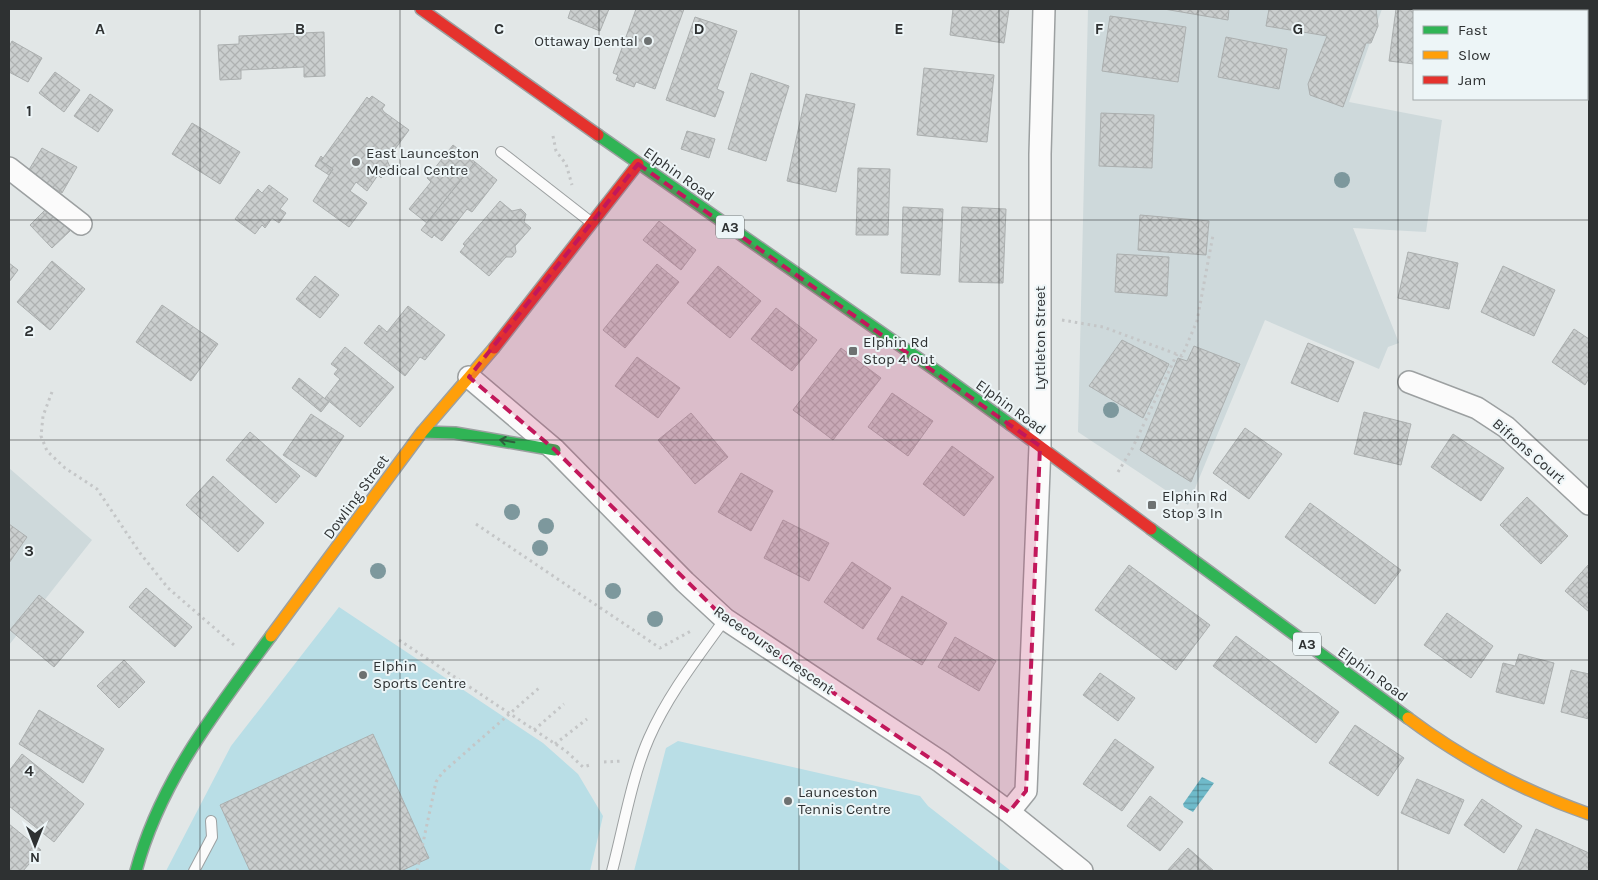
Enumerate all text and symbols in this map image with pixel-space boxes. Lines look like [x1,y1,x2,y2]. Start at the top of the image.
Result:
legend [1413,10,1588,100]
text: A [95,19,105,38]
text: B [295,19,305,38]
text: C [494,19,504,38]
text: D [694,19,705,38]
text: E [894,19,904,38]
text: F [1095,19,1104,38]
text: G [1293,19,1303,38]
text: Fast [1458,21,1488,39]
place label: Ottaway Dental [534,32,638,50]
marker: Ottaway Dental [642,35,654,47]
text: Slow [1458,46,1490,64]
text: Jam [1458,71,1486,89]
text: 1 [26,101,32,120]
street label: Elphin Road [640,143,718,205]
place label: East Launceston Medical Centre [366,144,479,179]
marker: East Launceston Medical Centre [350,156,362,168]
road number: A3 [716,216,744,238]
street label: Lyttleton Street [1031,285,1049,390]
text: 2 [24,321,34,340]
place label: Elphin Rd Stop 4 Out [863,333,935,368]
marker: Elphin Rd Stop 4 Out [847,345,859,357]
street label: Elphin Road [973,376,1049,438]
street label: Bifrons Court [1489,414,1569,488]
one-way arrow [499,435,515,445]
street label: Dowling Street [319,451,393,543]
place label: Elphin Rd Stop 3 In [1162,487,1228,522]
marker: Elphin Rd Stop 3 In [1146,499,1158,511]
text: 3 [24,541,34,560]
street label: Racecourse Crescent [710,602,838,699]
road number: A3 [1293,633,1321,656]
street label: Elphin Road [1335,643,1411,705]
place label: Elphin Sports Centre [373,657,466,692]
marker: Elphin Sports Centre [357,669,369,681]
text: 4 [24,761,34,780]
place label: Launceston Tennis Centre [798,783,891,818]
marker: Launceston Tennis Centre [782,795,794,807]
north arrow [10,820,60,870]
text: N [30,849,40,866]

